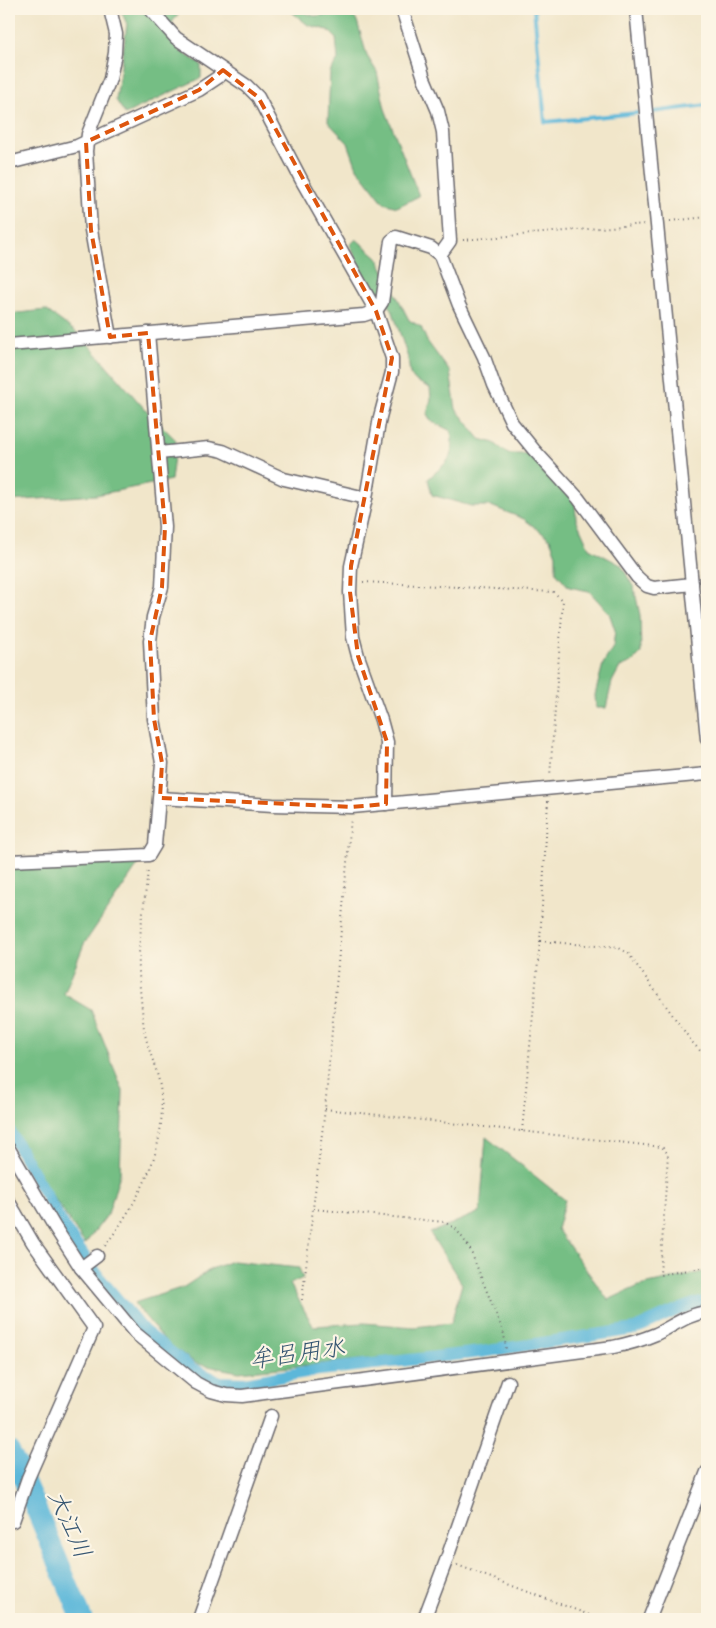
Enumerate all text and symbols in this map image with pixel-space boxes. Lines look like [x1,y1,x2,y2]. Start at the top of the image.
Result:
water label: 牟呂用水 [247,1331,347,1379]
water label: 大江川 [37,1485,98,1565]

